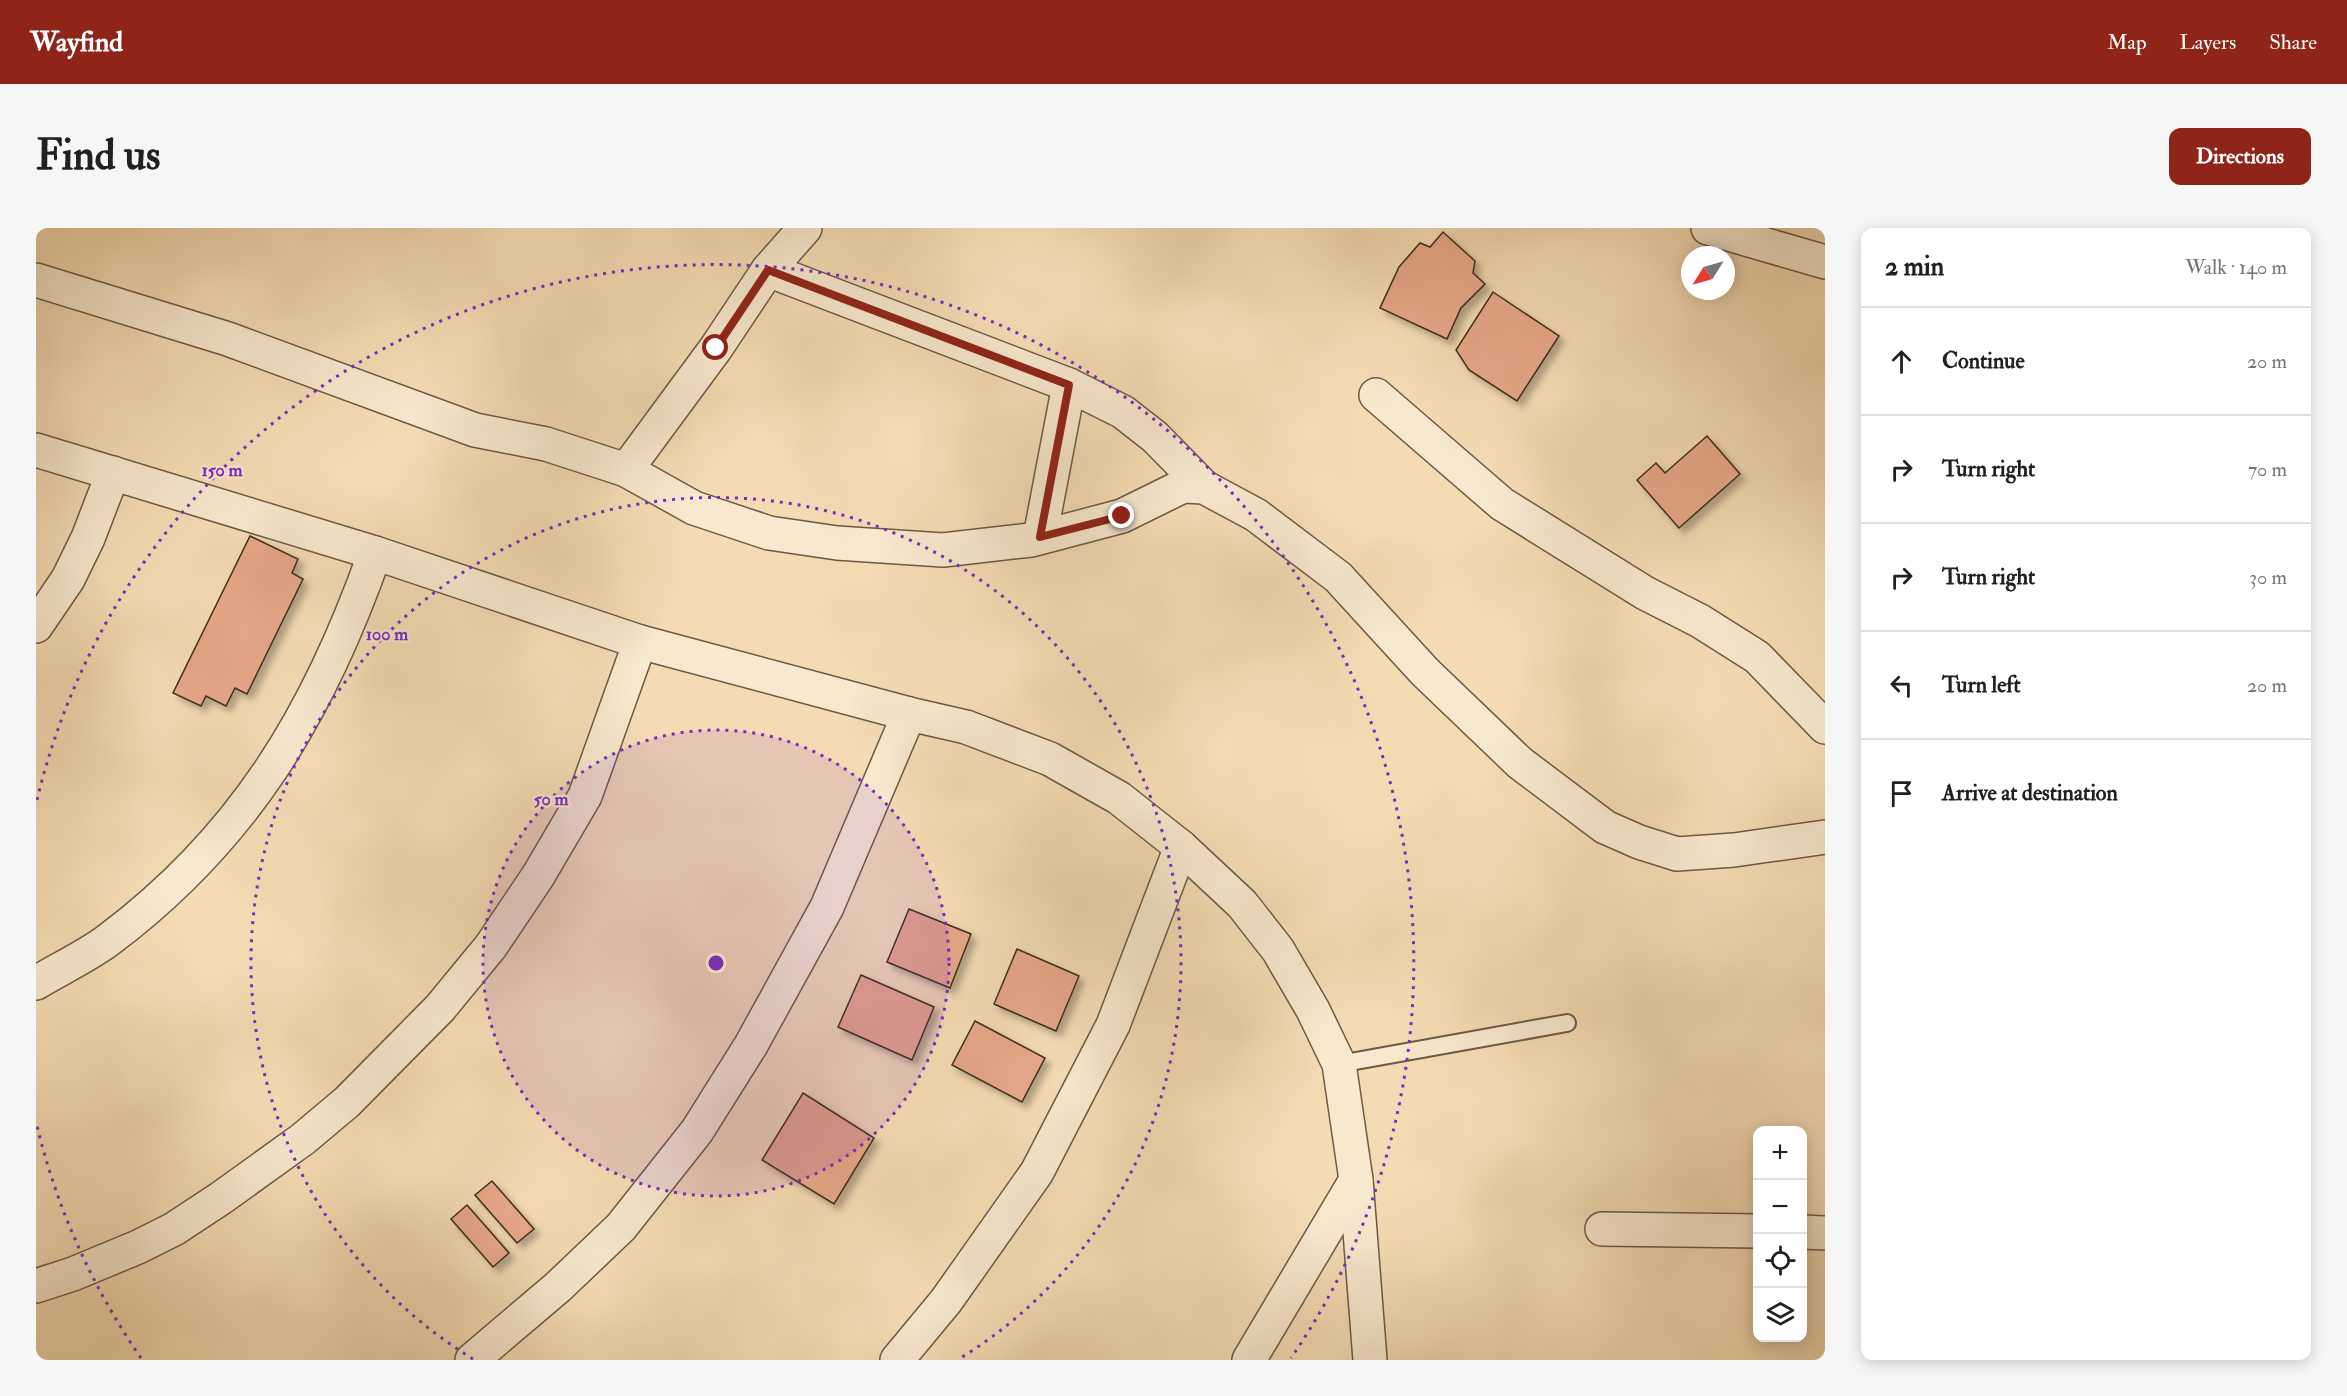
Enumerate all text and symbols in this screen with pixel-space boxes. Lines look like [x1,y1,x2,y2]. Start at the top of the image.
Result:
text: Wayfind [30,25,123,60]
text: Map [2107,29,2147,56]
text: Layers [2180,29,2236,56]
text: Share [2269,29,2317,56]
button: Directions [2169,128,2311,185]
text: Find us [36,130,160,182]
north arrow [1681,246,1735,300]
text: 2 min [1885,251,1944,283]
text: Walk · 140 m [2185,255,2287,280]
route start [702,334,728,360]
icon: ahead [1885,345,1918,378]
text: Continue [1942,347,2025,375]
text: 20 m [2247,349,2287,374]
icon: right [1885,453,1918,486]
text: Turn right [1942,455,2035,483]
text: 70 m [2248,457,2287,482]
text: 150 m [201,459,244,482]
route end [1108,502,1134,528]
icon: right [1885,561,1918,594]
text: Turn right [1942,563,2035,591]
text: 30 m [2249,565,2287,590]
text: 100 m [366,623,409,646]
icon: left [1885,669,1918,702]
text: Turn left [1942,671,2021,699]
text: 20 m [2247,673,2287,698]
icon: arrive [1885,777,1918,810]
text: Arrive at destination [1942,779,2118,807]
text: 50 m [534,788,569,811]
centre of rings [706,953,726,973]
map controls [1753,1126,1807,1342]
button: + [1753,1126,1807,1180]
button: − [1753,1180,1807,1234]
button: locate [1753,1234,1807,1288]
button: layers [1753,1288,1807,1342]

